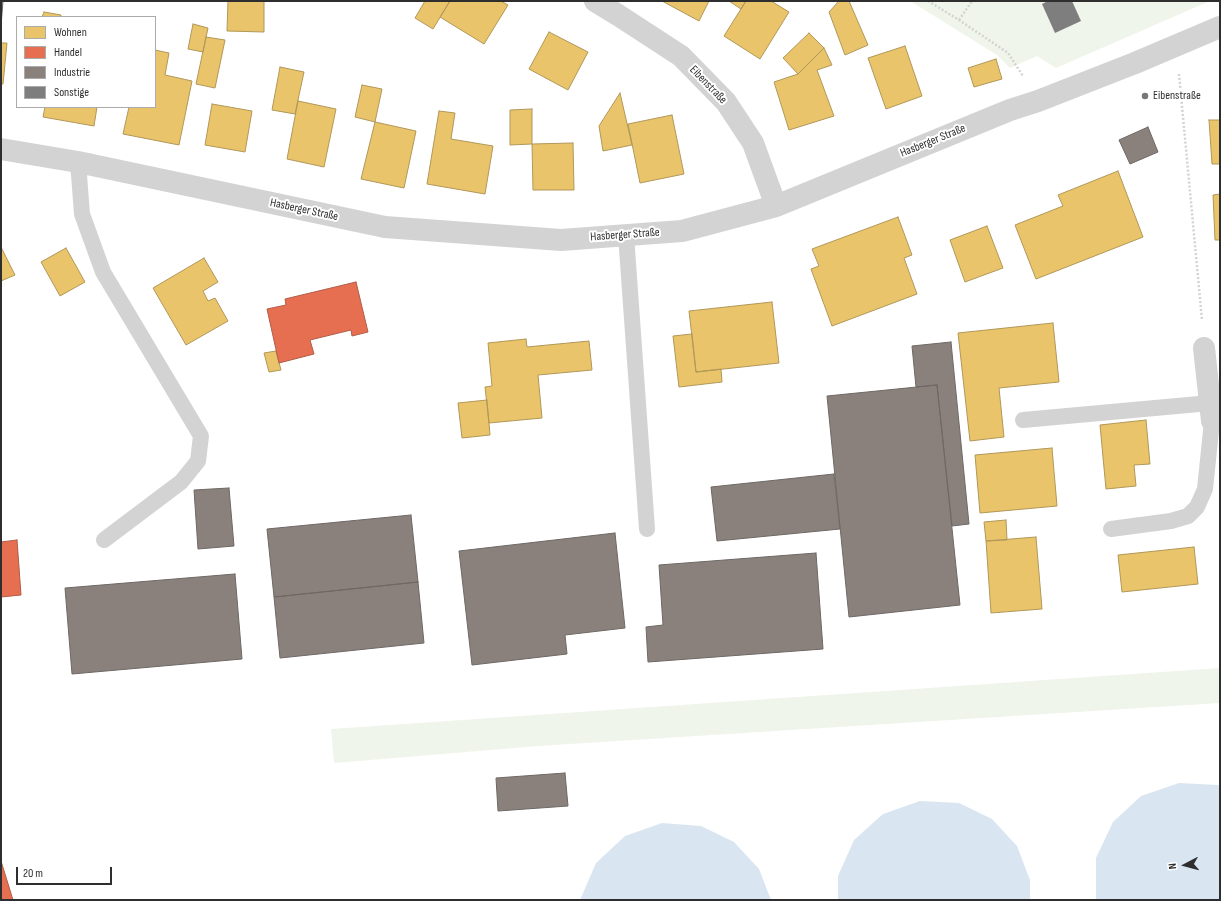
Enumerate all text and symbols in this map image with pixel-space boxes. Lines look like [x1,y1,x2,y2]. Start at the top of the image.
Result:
legend [16,16,156,108]
text: Wohnen [54,25,87,40]
text: Handel [54,45,82,60]
street label: Eibenstraße [686,63,730,107]
text: Industrie [54,65,90,80]
text: Sonstige [54,85,89,100]
place label: Eibenstraße [1153,89,1201,103]
marker: Eibenstraße [1140,91,1150,101]
street label: Hasberger Straße [898,121,968,161]
street label: Hasberger Straße [269,196,339,224]
street label: Hasberger Straße [590,225,660,245]
north arrow [1165,845,1205,885]
scale bar [18,859,114,885]
text: N [1166,863,1179,870]
text: 20 m [23,866,43,881]

